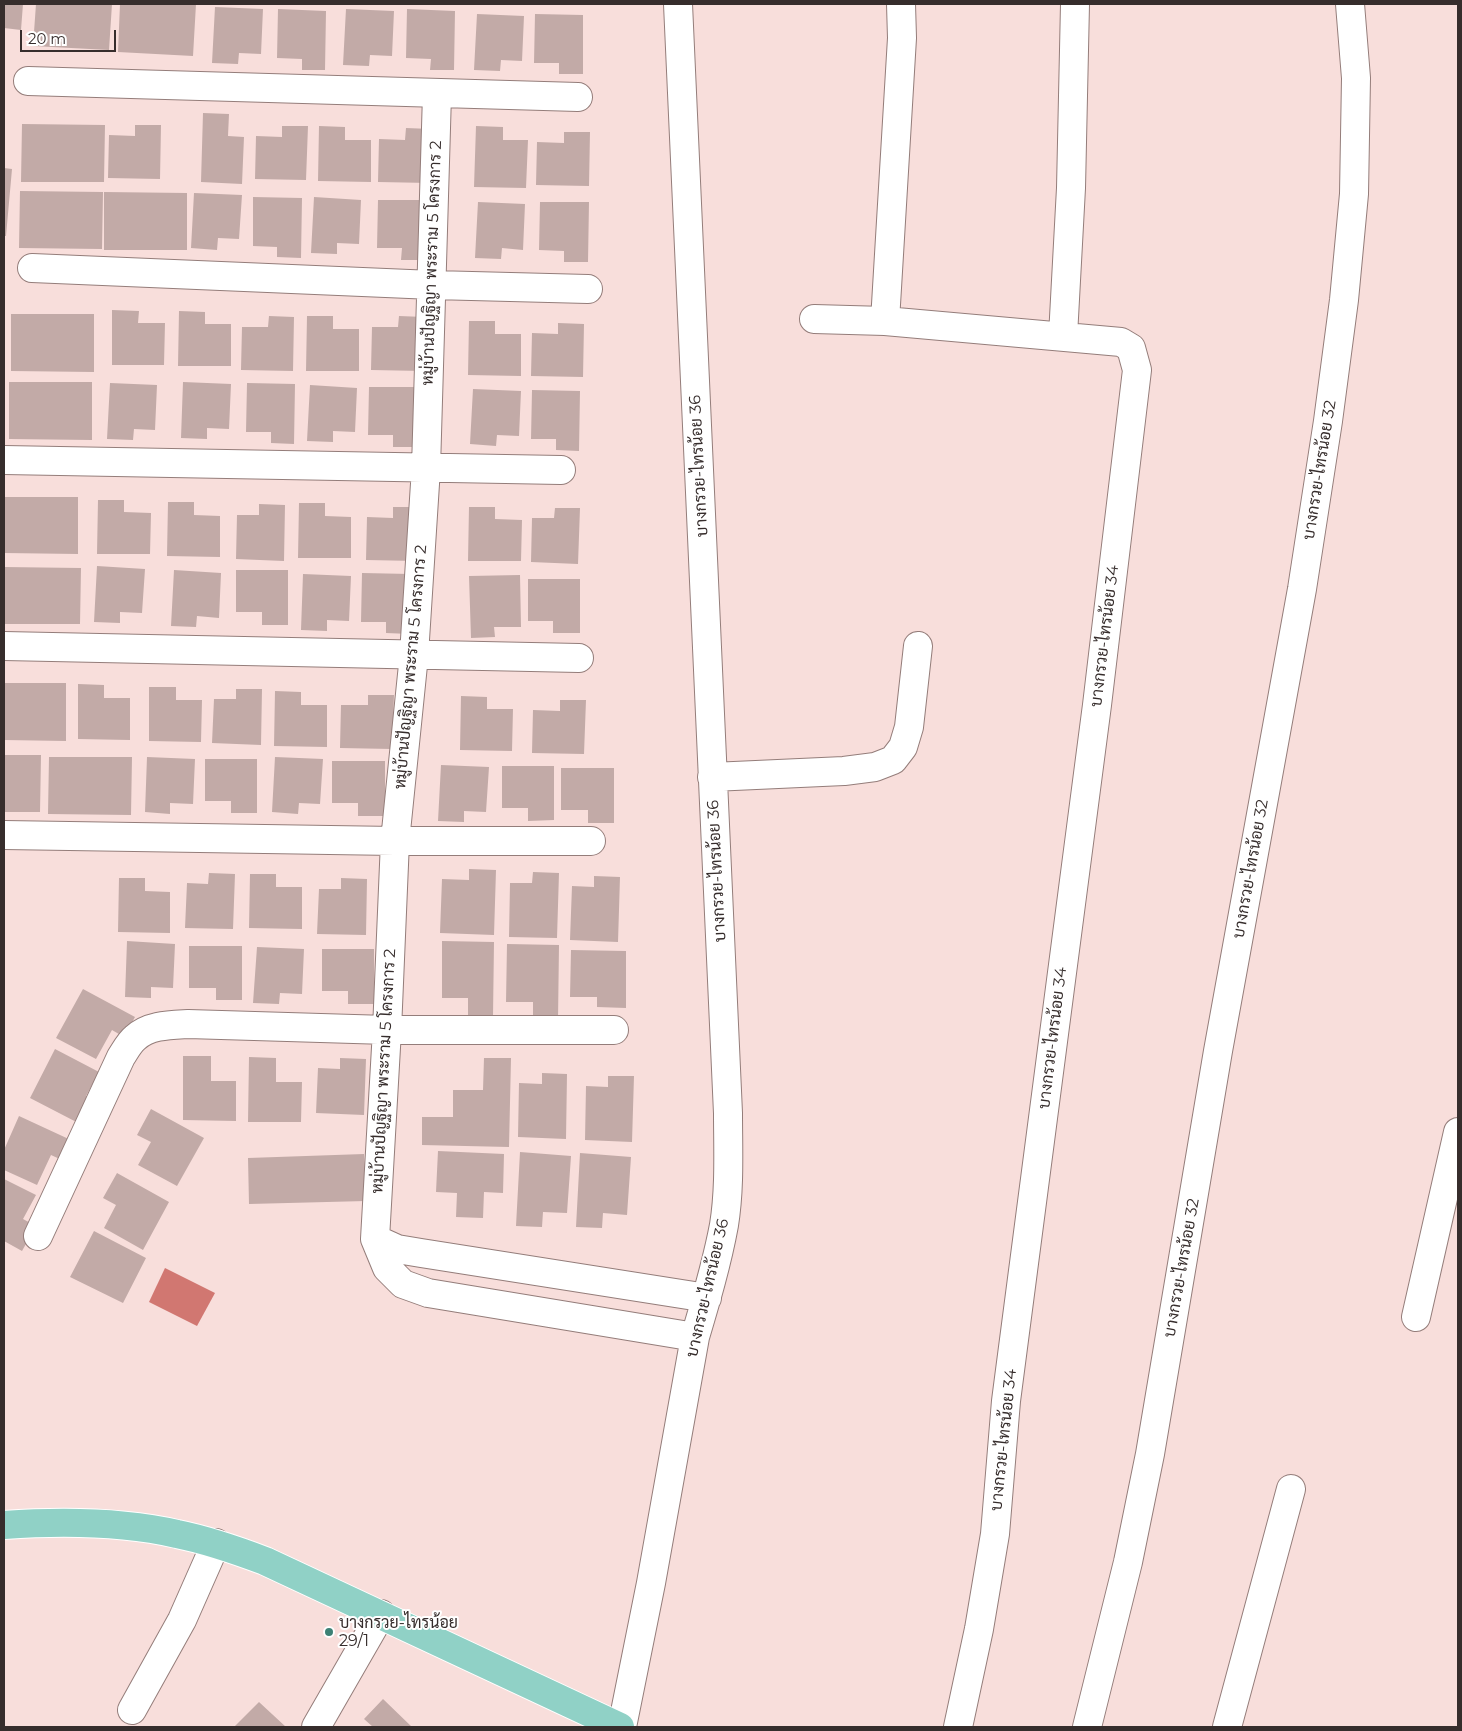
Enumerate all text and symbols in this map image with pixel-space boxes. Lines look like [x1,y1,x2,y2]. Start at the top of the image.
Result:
scale bar [22,20,119,52]
text: 20 m [28,29,66,48]
street label: หมู่บ้านปัญฐิญา พระราม 5 โครงการ 2 [418,140,446,386]
street label: บางกรวย-ไทรน้อย 36 [686,395,712,537]
street label: บางกรวย-ไทรน้อย 32 [1299,399,1341,541]
street label: หมู่บ้านปัญฐิญา พระราม 5 โครงการ 2 [391,544,431,790]
street label: บางกรวย-ไทรน้อย 34 [1087,564,1123,708]
street label: บางกรวย-ไทรน้อย 32 [1229,798,1273,940]
street label: บางกรวย-ไทรน้อย 36 [704,800,730,942]
street label: หมู่บ้านปัญฐิญา พระราม 5 โครงการ 2 [368,948,400,1194]
street label: บางกรวย-ไทรน้อย 34 [1035,966,1071,1110]
street label: บางกรวย-ไทรน้อย 32 [1160,1197,1204,1339]
street label: บางกรวย-ไทรน้อย 36 [683,1217,733,1359]
street label: บางกรวย-ไทรน้อย 34 [987,1368,1021,1512]
place label: บางกรวย-ไทรน้อย 29/1 [339,1613,458,1651]
marker: บางกรวย-ไทรน้อย 29/1 [323,1626,335,1638]

